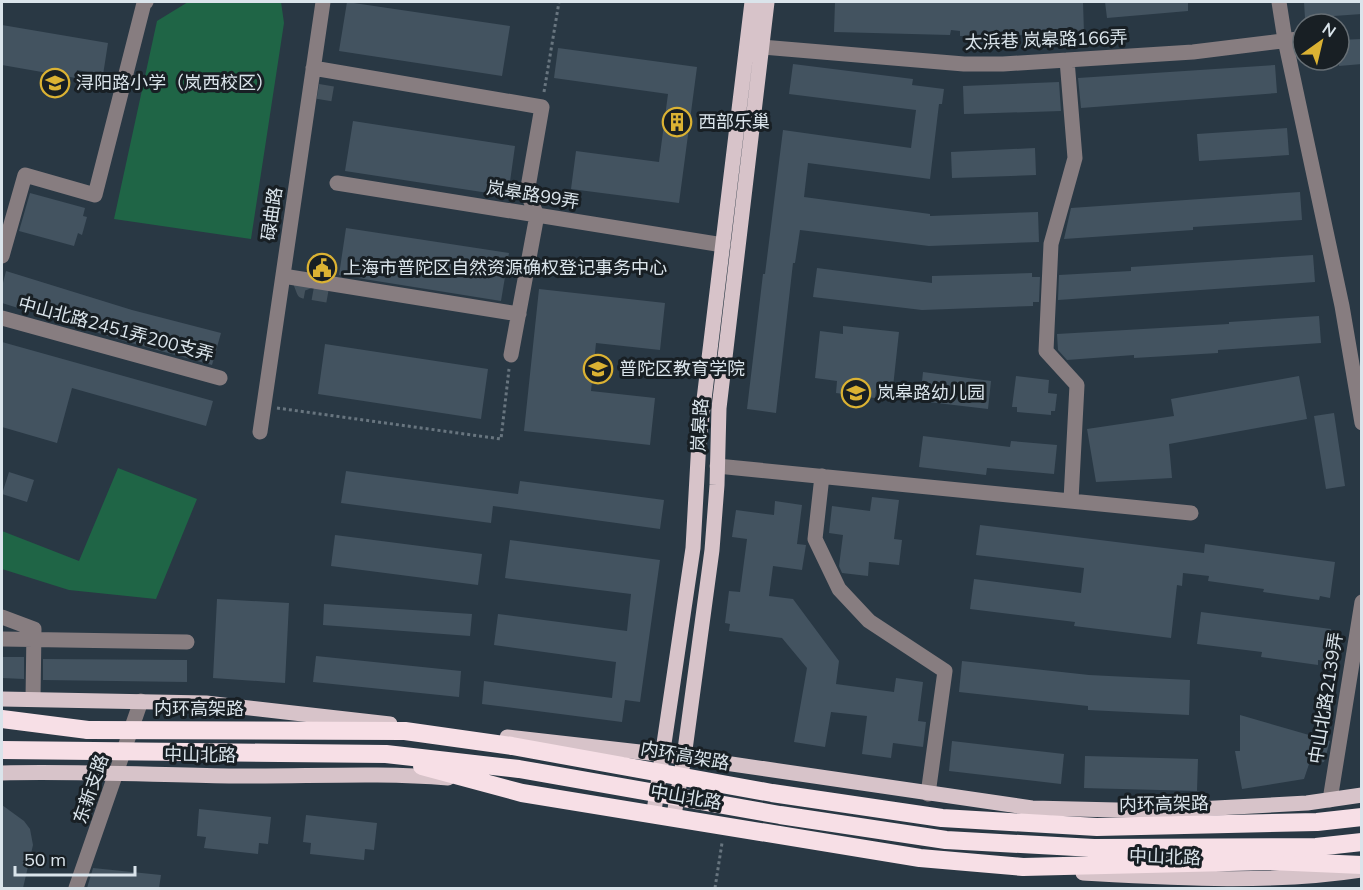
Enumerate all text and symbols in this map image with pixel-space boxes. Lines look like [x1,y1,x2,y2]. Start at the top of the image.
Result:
north arrow [1291,12,1351,72]
text: N [1319,18,1340,41]
street label: 太浜巷 岚皋路166弄 [964,25,1128,54]
school or university icon: 浔阳路小学（岚西校区） [39,67,71,99]
place label: 浔阳路小学（岚西校区） [76,71,274,94]
building icon: 西部乐巢 [661,106,693,138]
place label: 西部乐巢 [698,110,770,133]
street label: 岚皋路99弄 [485,176,581,213]
street label: 碌曲路 [256,186,287,242]
public building icon: 上海市普陀区自然资源确权登记事务中心 [306,252,338,284]
place label: 上海市普陀区自然资源确权登记事务中心 [343,256,667,279]
street label: 中山北路2451弄200支弄 [16,291,216,366]
school or university icon: 普陀区教育学院 [582,353,614,385]
place label: 普陀区教育学院 [619,357,745,380]
school or university icon: 岚皋路幼儿园 [840,377,872,409]
place label: 岚皋路幼儿园 [877,381,985,404]
street label: 岚皋路 [687,397,712,453]
street label: 中山北路2139弄 [1304,630,1347,766]
street label: 内环高架路 [154,697,244,720]
street label: 内环高架路 [639,736,731,775]
street label: 中山北路 [164,742,236,767]
street label: 东新支路 [68,751,113,827]
street label: 中山北路 [649,779,724,814]
street label: 内环高架路 [1119,791,1209,816]
scale bar [15,839,135,877]
street label: 中山北路 [1129,844,1201,869]
text: 50 m [24,848,66,871]

